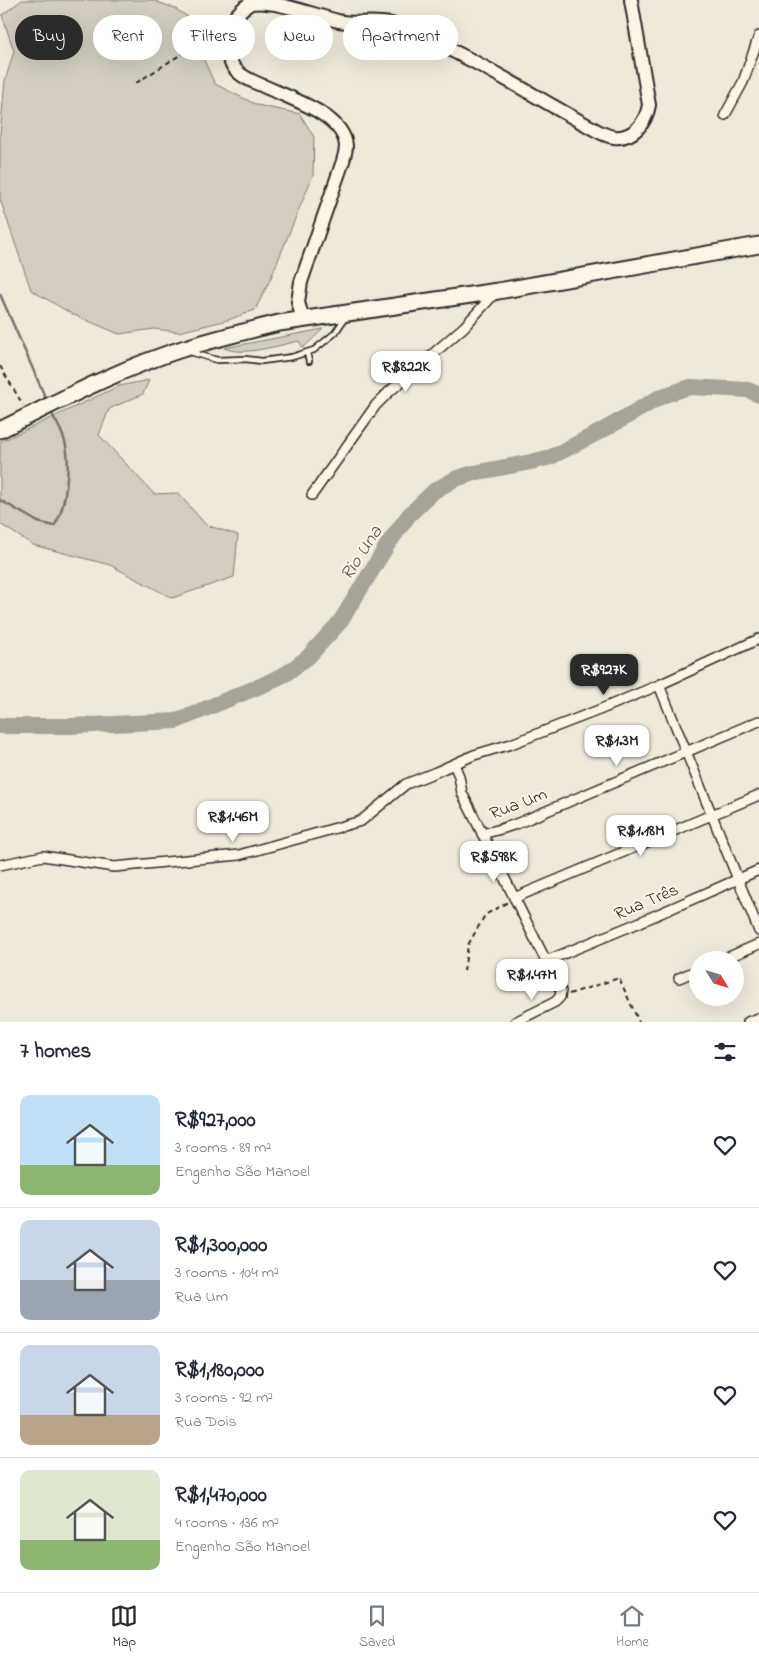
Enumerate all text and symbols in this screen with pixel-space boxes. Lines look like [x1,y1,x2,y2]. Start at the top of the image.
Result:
chip: Buy [15,15,83,60]
chip: Rent [93,15,162,60]
chip: Filters [172,15,255,60]
chip: New [265,15,333,60]
chip: Apartment [343,15,458,60]
pin: R$822K [365,350,447,393]
text: R$822K [382,355,430,379]
water label: Rio Una [334,520,390,586]
pin: R$927K [563,654,645,696]
text: R$927K [581,658,627,682]
pin: R$1.3M [576,724,658,767]
text: R$1.3M [595,729,639,753]
street label: Rua Um [486,782,551,828]
pin: R$1.46M [187,800,279,843]
text: R$1.46M [208,805,258,829]
pin: R$1.18M [595,814,687,857]
text: R$1.18M [617,819,665,843]
pin: R$598K [453,840,535,883]
text: R$598K [471,845,517,869]
street label: Rua Três [611,878,683,928]
north arrow [689,951,744,1006]
map controls [689,951,744,1006]
pin: R$1.47M [486,958,578,1001]
text: R$1.47M [507,963,557,987]
text: 7 homes [20,1037,91,1067]
icon: filters [711,1038,739,1066]
text: R$927,000 [175,1106,256,1136]
icon: home [60,1115,120,1175]
icon: heart [711,1131,739,1159]
text: 3 rooms · 89 m² [175,1136,271,1160]
text: Engenho São Manoel [175,1160,310,1184]
text: R$1,300,000 [175,1231,267,1261]
icon: home [60,1240,120,1300]
icon: heart [711,1256,739,1284]
text: 3 rooms · 104 m² [175,1261,279,1285]
text: Rua Um [175,1285,228,1309]
text: R$1,180,000 [175,1356,264,1386]
icon: home [60,1365,120,1425]
icon: heart [711,1381,739,1409]
text: 3 rooms · 92 m² [175,1386,273,1410]
text: Rua Dois [175,1410,237,1434]
text: R$1,470,000 [175,1481,267,1511]
icon: home [60,1490,120,1550]
icon: heart [711,1506,739,1534]
text: 4 rooms · 136 m² [175,1511,279,1535]
text: Engenho São Manoel [175,1535,310,1559]
tab: Map [110,1602,138,1653]
tab: Saved [359,1602,395,1653]
tab: Home [616,1602,649,1653]

